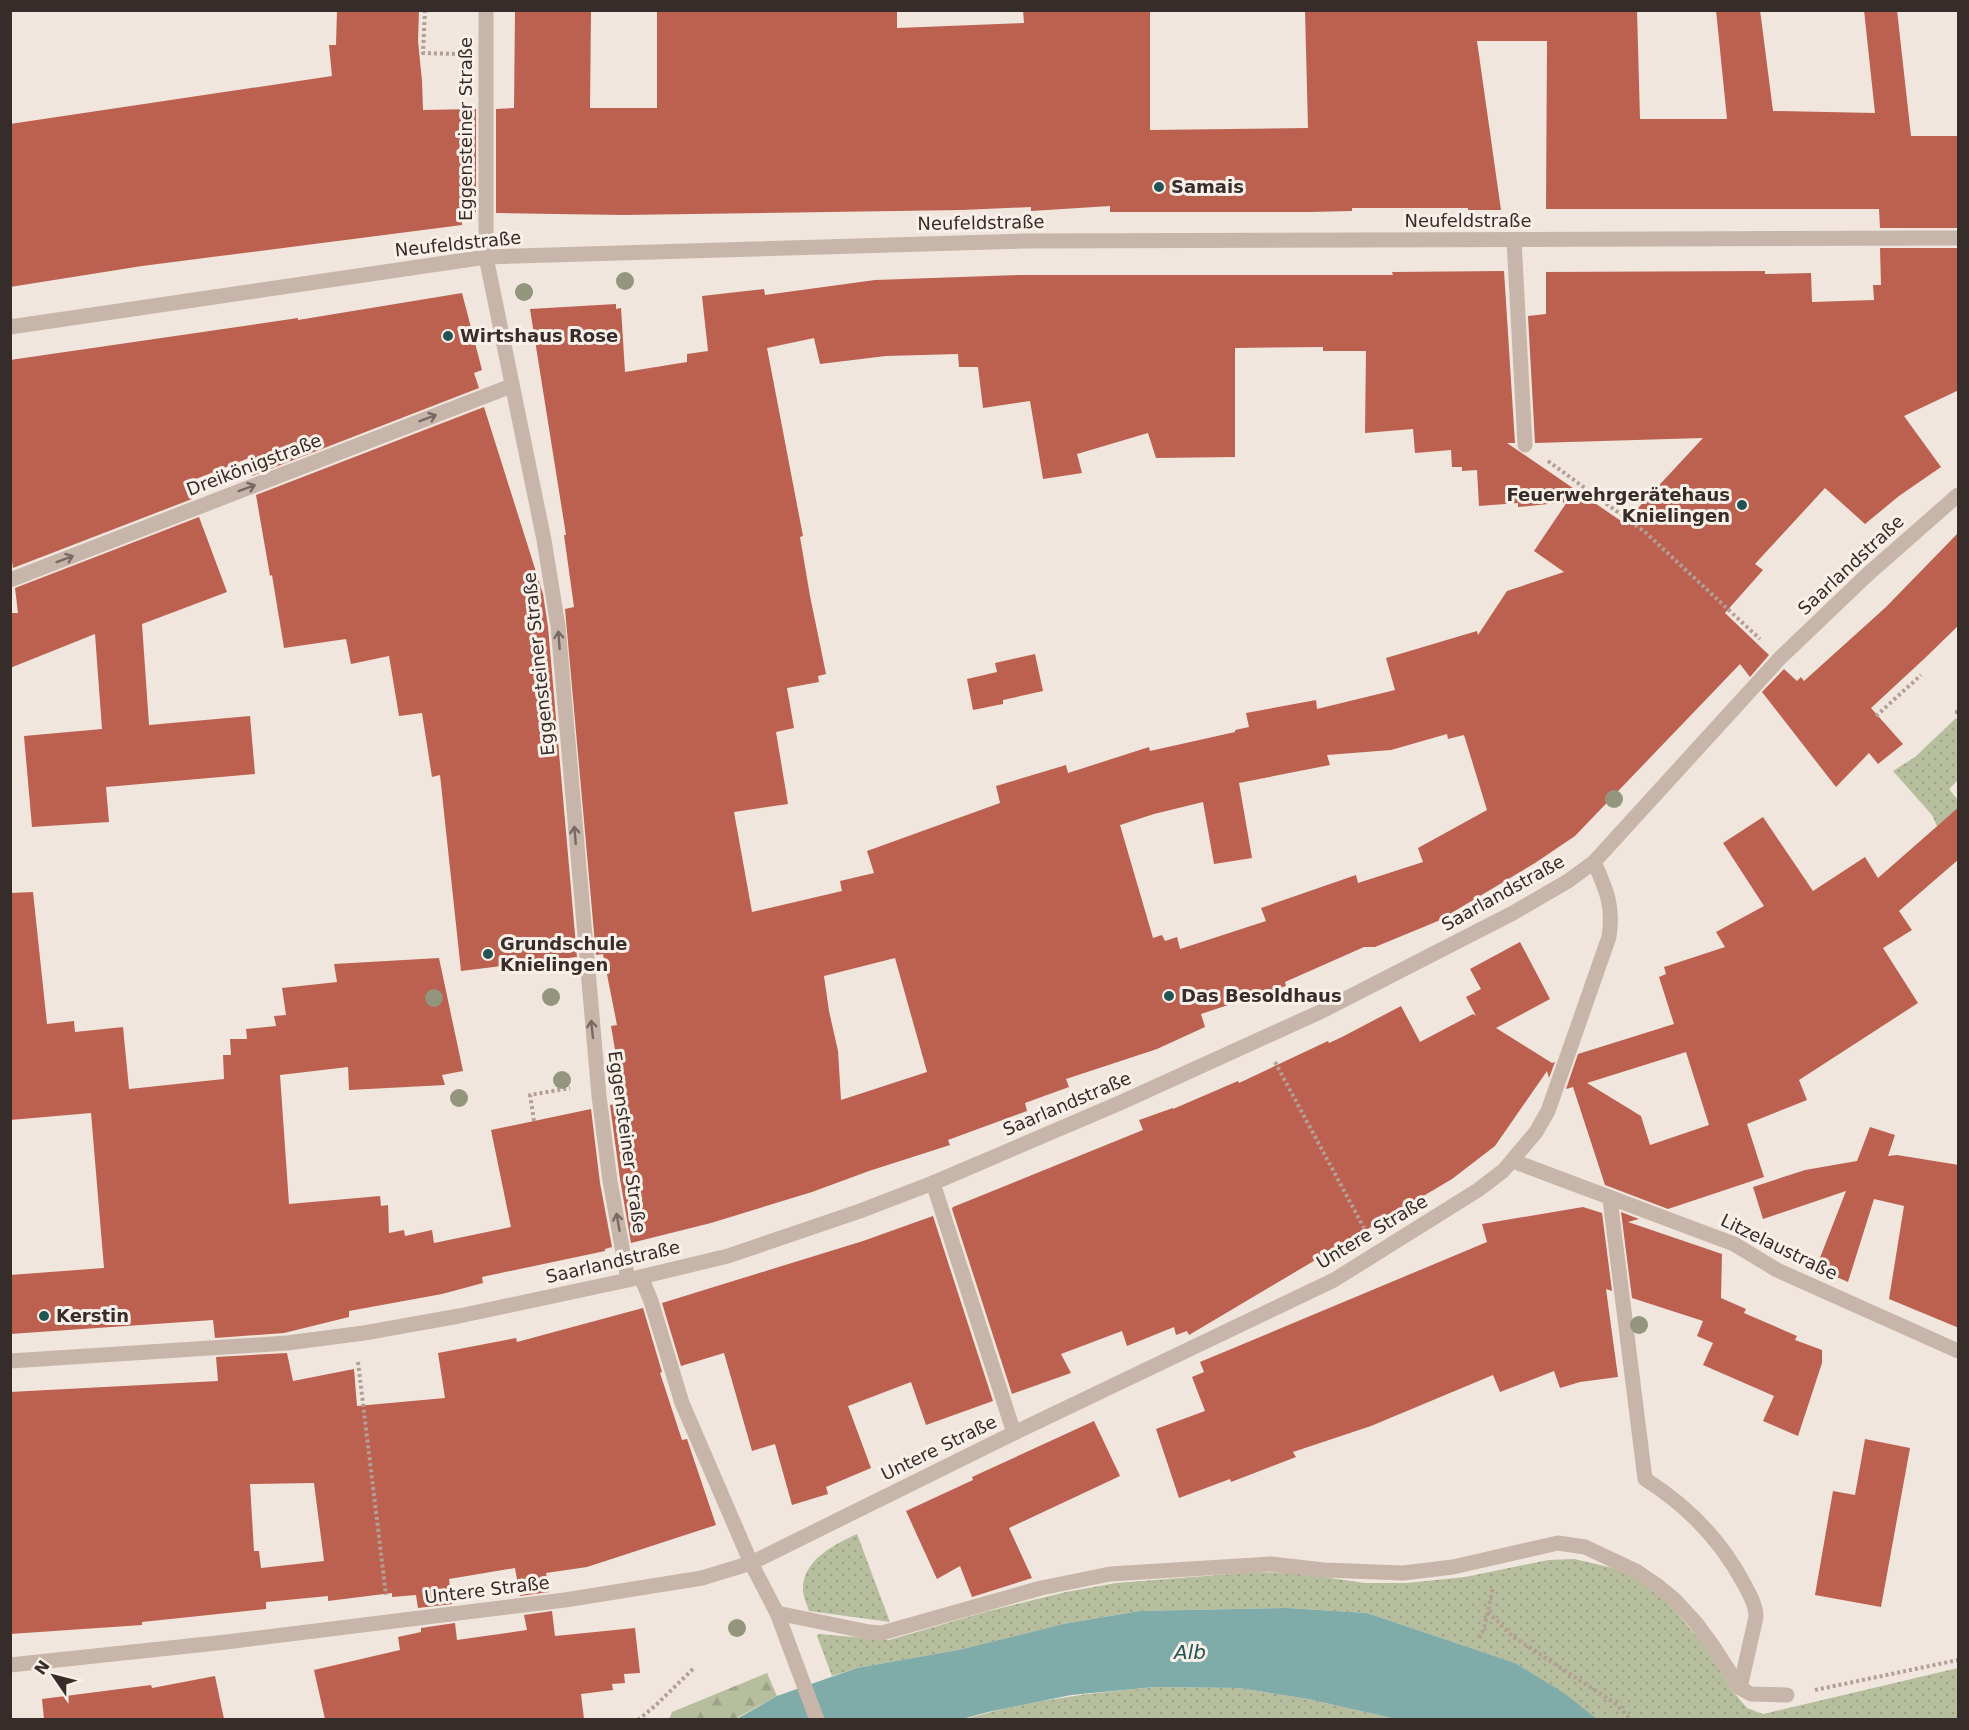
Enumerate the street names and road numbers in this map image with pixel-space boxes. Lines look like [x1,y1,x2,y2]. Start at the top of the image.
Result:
street label: Eggensteiner Straße [455,37,476,221]
street label: Neufeldstraße [1404,210,1532,231]
street label: Neufeldstraße [917,211,1045,234]
street label: Neufeldstraße [394,226,522,261]
street label: Dreikönigstraße [183,429,324,500]
street label: Saarlandstraße [1793,510,1908,619]
street label: Eggensteiner Straße [518,571,559,757]
street label: Saarlandstraße [1438,850,1568,935]
street label: Eggensteiner Straße [604,1049,651,1235]
street label: Saarlandstraße [1000,1067,1134,1140]
street label: Untere Straße [1312,1190,1431,1273]
street label: Litzelaustraße [1717,1209,1841,1284]
street label: Saarlandstraße [544,1236,682,1287]
street label: Untere Straße [878,1411,1000,1485]
street label: Untere Straße [423,1571,551,1608]

